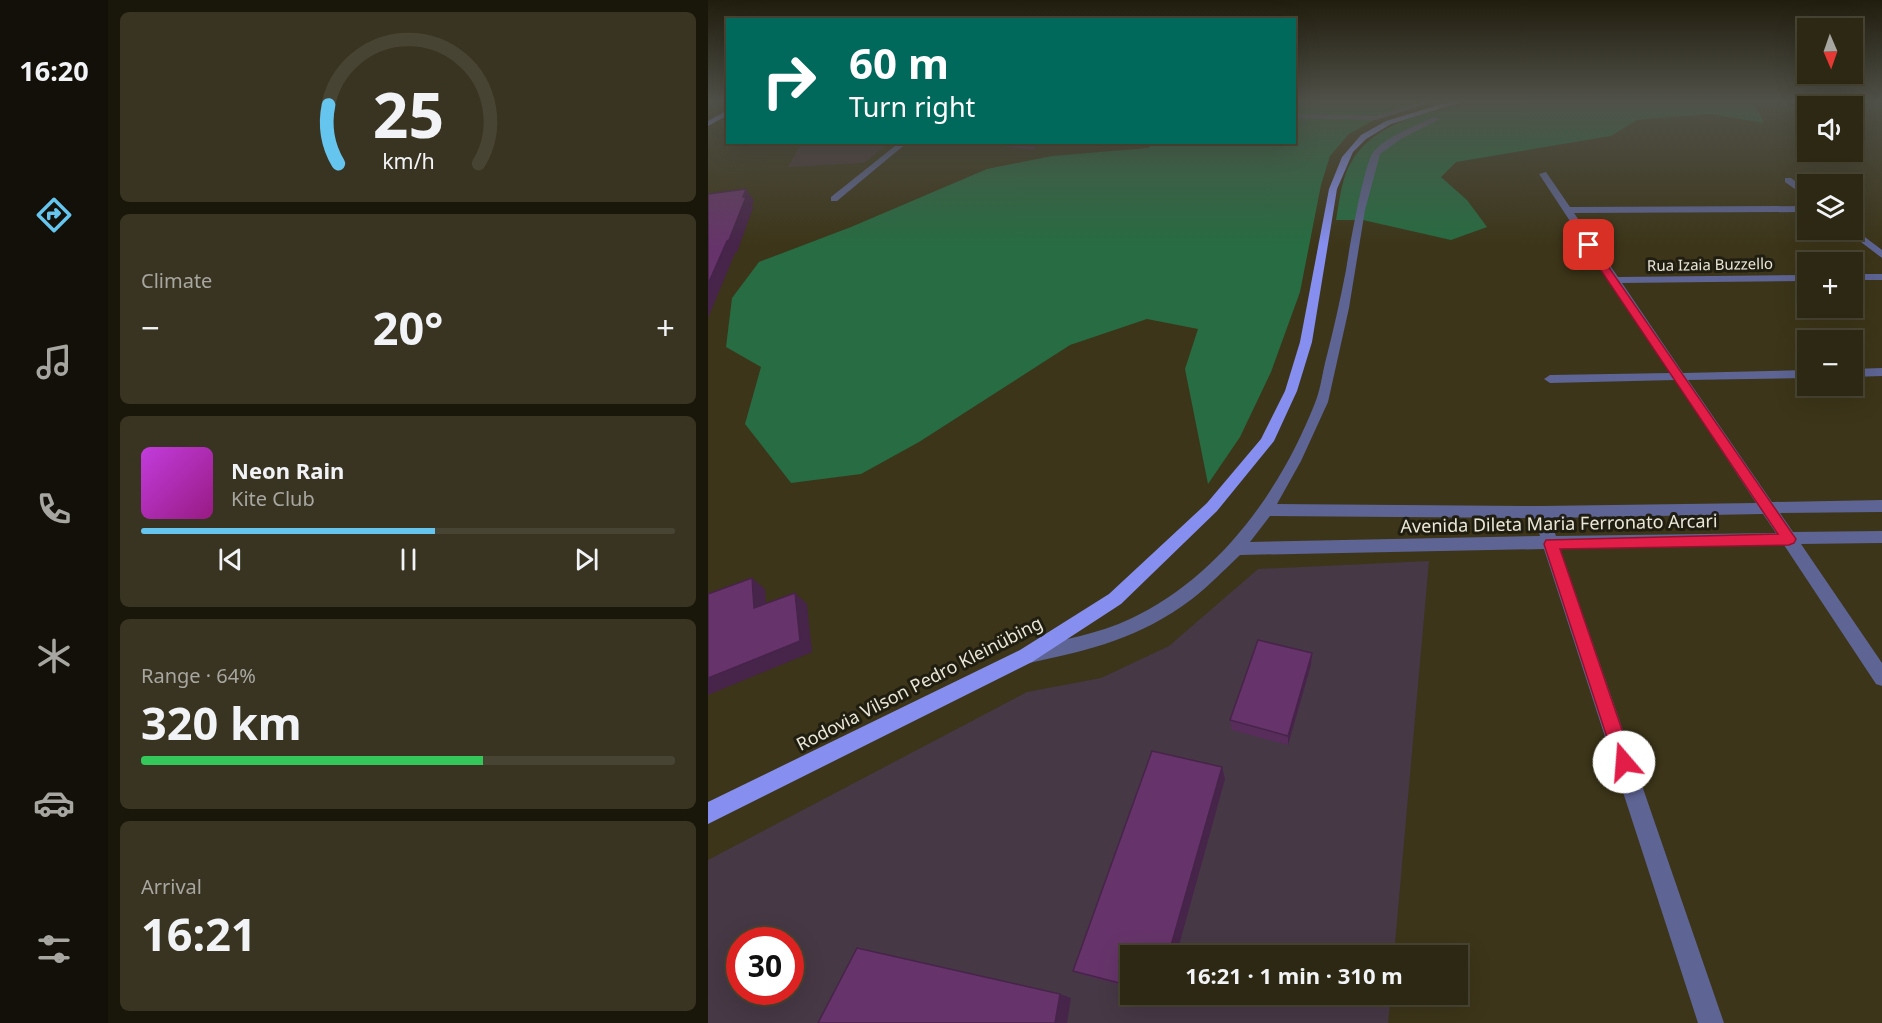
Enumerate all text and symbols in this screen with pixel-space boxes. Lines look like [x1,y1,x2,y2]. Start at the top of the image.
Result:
north arrow [1797,18,1863,84]
map controls [1797,18,1863,396]
text: 60 m [849,34,949,91]
icon: right [750,42,828,120]
text: 16:20 [19,52,89,89]
text: 25 [372,71,444,156]
text: Turn right [849,88,975,125]
button: sound [1797,96,1863,162]
text: km/h [382,146,434,175]
button: layers [1797,174,1863,240]
icon: directions [33,194,75,236]
pin [1563,219,1614,270]
icon: arrive [1572,228,1605,261]
button: + [1797,252,1863,318]
street label: Rua Izaia Buzzello [1647,253,1773,275]
text: Climate [141,267,212,294]
text: 20° [373,297,443,358]
text: − [141,305,160,350]
text: + [656,305,675,350]
button: − [1797,330,1863,396]
icon: music [33,341,75,383]
text: Neon Rain [231,455,344,485]
text: Kite Club [231,485,315,512]
icon: phone [33,488,75,530]
street label: Avenida Dileta Maria Ferronato Arcari [1400,508,1718,538]
icon: previous [214,543,247,576]
icon: pause [392,543,425,576]
icon: next [570,543,603,576]
street label: Rodovia Vilson Pedro Kleinübing [792,610,1046,756]
icon: climate [33,635,75,677]
text: Range · 64% [141,662,256,689]
text: 320 km [141,692,302,753]
position arrow [1592,730,1656,794]
icon: car [33,782,75,824]
text: Arrival [141,873,202,900]
text: 16:21 [141,903,257,964]
speed limit sign: 30 [726,927,804,1005]
icon: filters [33,928,75,970]
text: 16:21 · 1 min · 310 m [1185,960,1403,990]

